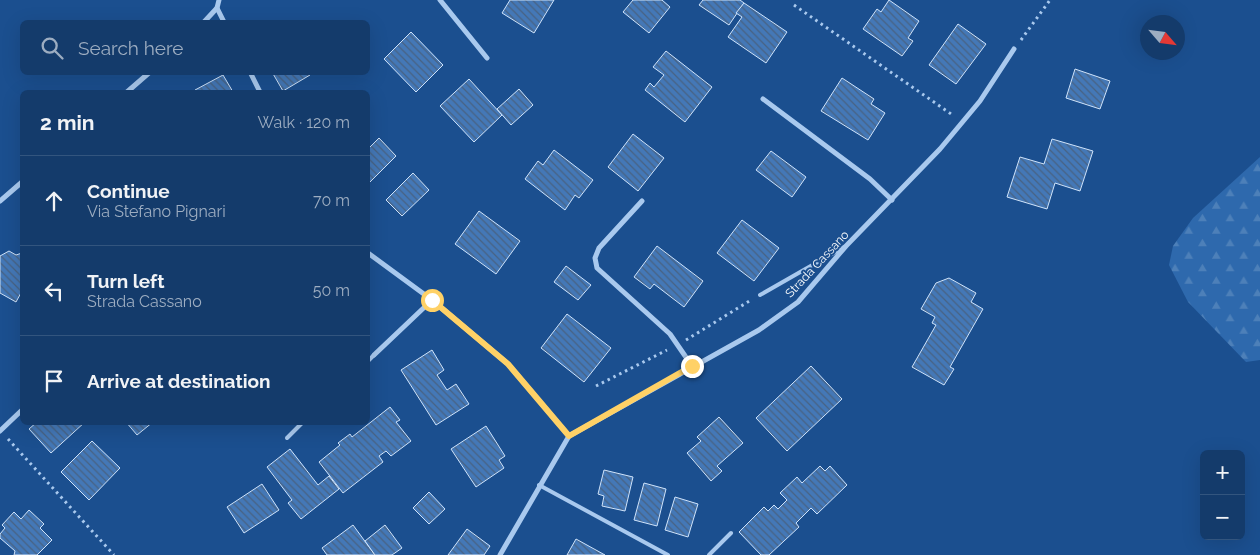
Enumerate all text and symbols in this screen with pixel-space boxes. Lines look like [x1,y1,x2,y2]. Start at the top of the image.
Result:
north arrow [1140,15,1185,60]
search box [20,20,370,75]
icon: search [38,34,66,62]
text: Search here [78,37,184,59]
text: 2 min [40,110,94,135]
text: Walk · 120 m [258,113,350,132]
text: Continue [87,180,170,202]
icon: ahead [40,187,68,215]
text: 70 m [313,191,350,210]
text: Via Stefano Pignari [87,202,226,221]
street label: Strada Cassano [783,228,851,300]
text: Turn left [87,270,164,292]
icon: left [40,277,68,305]
text: 50 m [313,281,350,300]
route start [421,289,444,312]
text: Strada Cassano [87,292,202,311]
route end [681,355,704,378]
icon: arrive [40,367,68,395]
text: Arrive at destination [87,370,271,392]
map controls [1200,450,1245,540]
button: + [1200,450,1245,495]
button: − [1200,495,1245,540]

